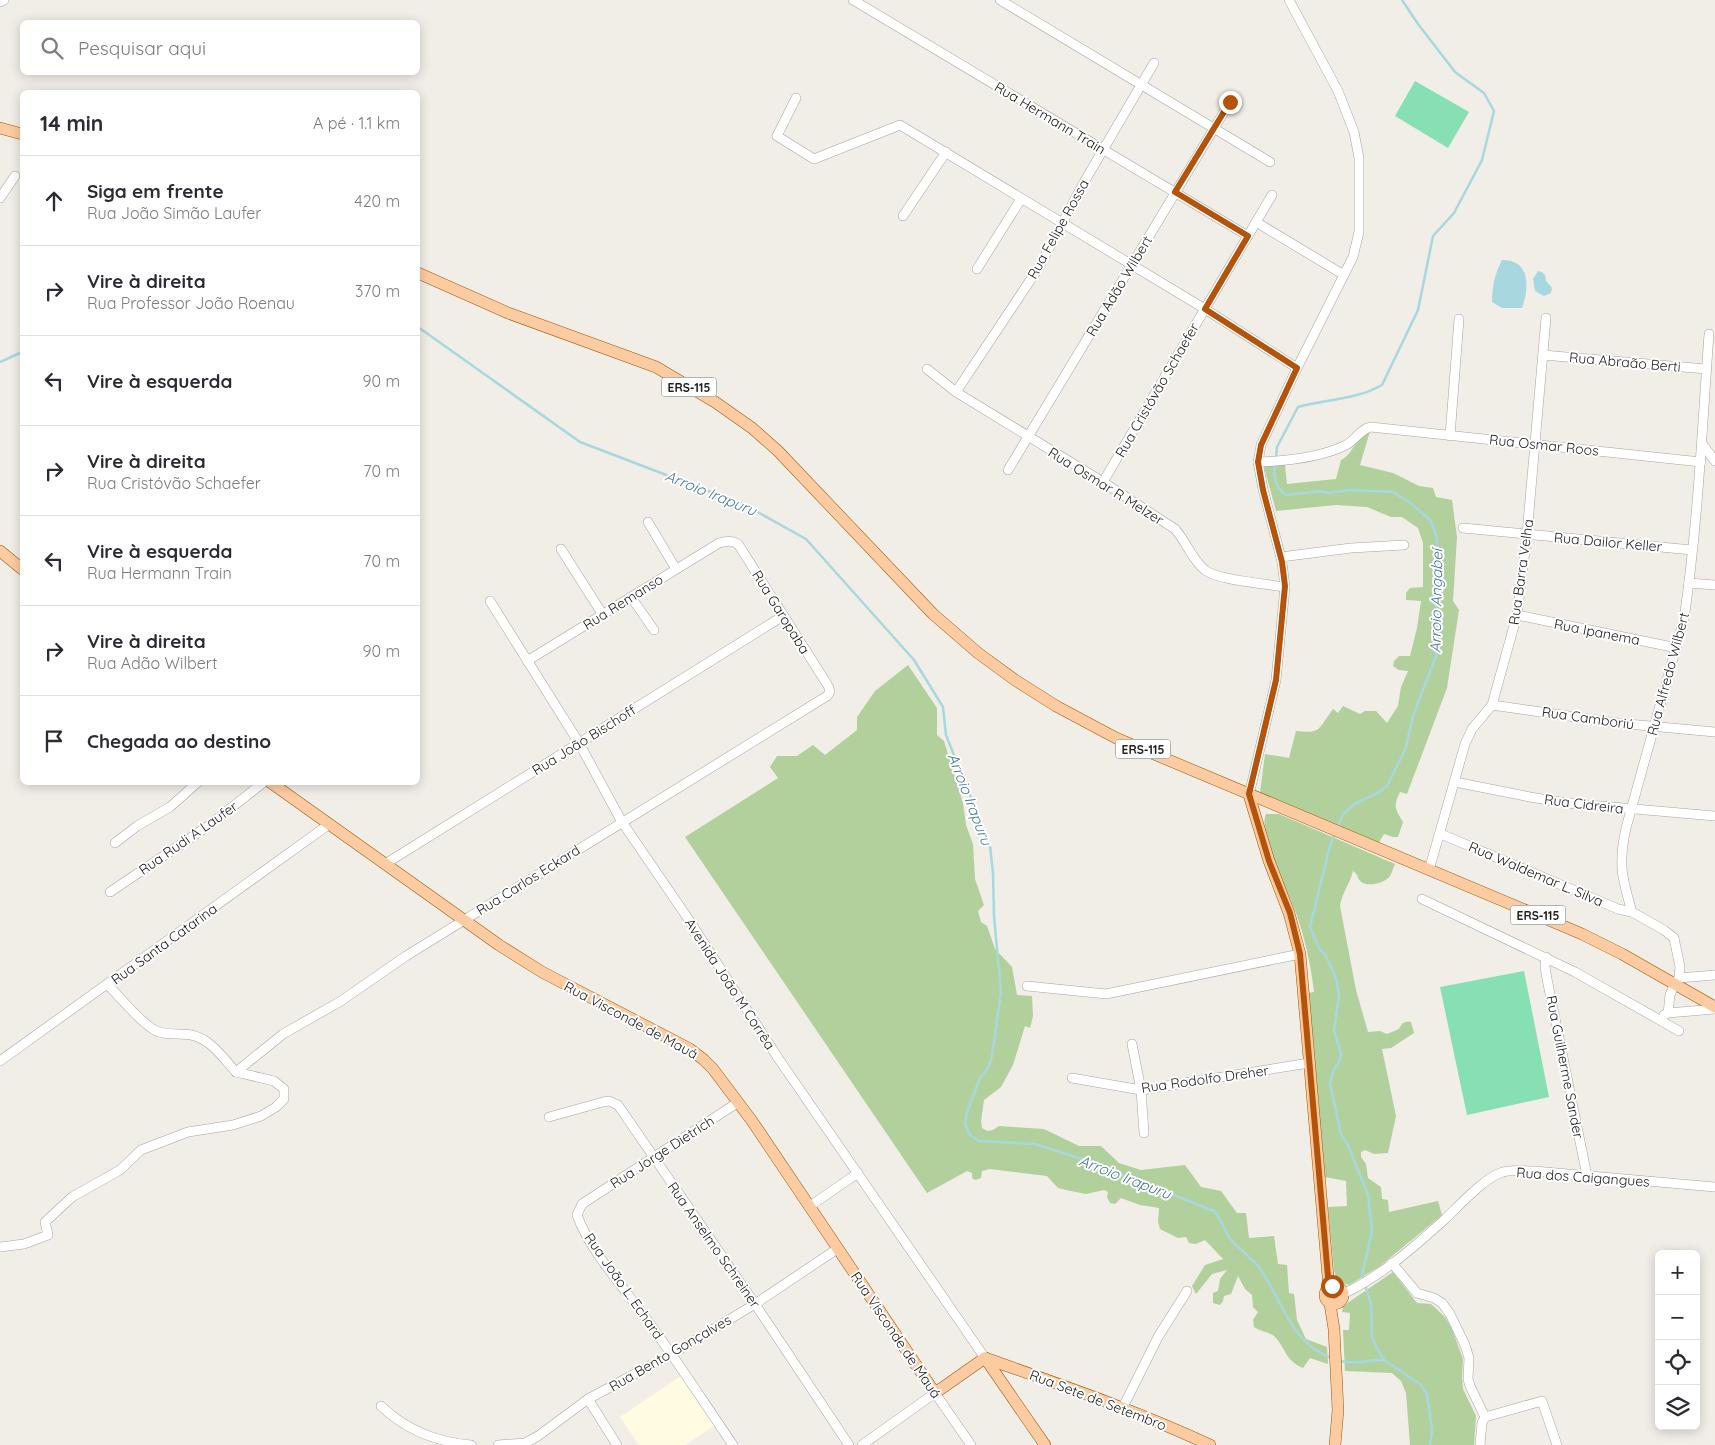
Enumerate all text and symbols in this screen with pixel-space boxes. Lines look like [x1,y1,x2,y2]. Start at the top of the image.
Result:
search box [20,20,420,75]
icon: search [38,34,66,62]
text: Pesquisar aqui [78,36,206,60]
street label: Rua Hermann Train [991,78,1109,158]
route end [1219,91,1242,114]
text: 14 min [40,110,103,136]
text: A pé · 1.1 km [313,113,400,133]
street label: Rua Felipe Rossa [1023,176,1093,282]
text: Siga em frente [87,179,224,203]
icon: ahead [40,187,68,215]
text: 420 m [354,191,400,211]
text: Rua João Simão Laufer [87,203,262,223]
street label: Rua Adão Wilbert [1082,232,1156,340]
text: Vire à direita [87,269,206,293]
icon: right [40,277,68,305]
text: 370 m [355,281,400,301]
text: Rua Professor João Roenau [87,293,295,313]
street label: Rua Cristóvão Schaefer [1111,319,1203,460]
street label: Rua Abraão Berti [1569,348,1681,376]
icon: left [40,367,68,395]
text: Vire à esquerda [87,369,232,393]
text: 90 m [363,371,400,391]
road number: ERS-115 [662,378,716,397]
street label: Rua Osmar Roos [1488,430,1600,460]
street label: Rua Osmar R Melzer [1045,443,1168,529]
text: Vire à direita [87,449,206,473]
icon: right [40,457,68,485]
text: 70 m [363,461,400,481]
water label: Arroio Irapuru [663,466,761,520]
text: Rua Cristóvão Schaefer [87,473,261,493]
street label: Rua Barra Velha [1505,518,1537,626]
street label: Rua Dailor Keller [1553,528,1663,556]
text: Vire à esquerda [87,539,232,563]
water label: Arroio Angabeí [1426,546,1446,653]
icon: left [40,547,68,575]
text: 70 m [363,551,400,571]
text: Rua Hermann Train [87,563,232,583]
street label: Rua Garopaba [748,567,814,657]
street label: Rua Remanso [580,570,666,634]
street label: Rua Alfredo Wilbert [1643,610,1693,738]
street label: Rua Ipanema [1552,615,1642,649]
text: Vire à direita [87,629,206,653]
icon: right [40,637,68,665]
text: 90 m [363,641,400,661]
text: Rua Adão Wilbert [87,653,217,673]
street label: Rua João Bischoff [529,701,639,779]
street label: Rua Camboriú [1541,703,1635,733]
icon: arrive [40,727,68,755]
text: Chegada ao destino [87,729,271,753]
road number: ERS-115 [1116,740,1170,759]
water label: Arroio Irapuru [944,750,997,849]
street label: Rua Cidreira [1543,790,1625,818]
street label: Rua Rudi A Laufer [135,797,241,879]
street label: Rua Waldemar L. Silva [1466,837,1606,911]
street label: Rua Carlos Eckard [473,841,583,919]
street label: Rua Santa Catarina [107,899,221,989]
road number: ERS-115 [1510,906,1566,924]
street label: Avenida João M Corrêa [681,915,779,1053]
street label: Rua Visconde de Mauá [561,977,701,1063]
street label: Rua Guilherme Sander [1542,994,1588,1141]
street label: Rua Rodolfo Dreher [1140,1061,1270,1097]
street label: Rua Jorge Dietrich [607,1112,717,1192]
water label: Arroio Irapuru [1076,1151,1175,1204]
street label: Rua dos Caigangues [1516,1163,1650,1191]
street label: Rua Anselmo Schreiner [664,1178,765,1312]
street label: Rua João L. Echard [581,1229,667,1343]
map controls [1655,1250,1700,1430]
button: + [1655,1250,1700,1295]
street label: Rua Visconde de Mauá [847,1268,945,1402]
route start [1321,1275,1344,1298]
button: − [1655,1295,1700,1340]
street label: Rua Bento Gonçalves [606,1311,734,1395]
button: locate [1655,1340,1700,1385]
street label: Rua Sete de Setembro [1027,1366,1169,1434]
button: layers [1655,1385,1700,1430]

